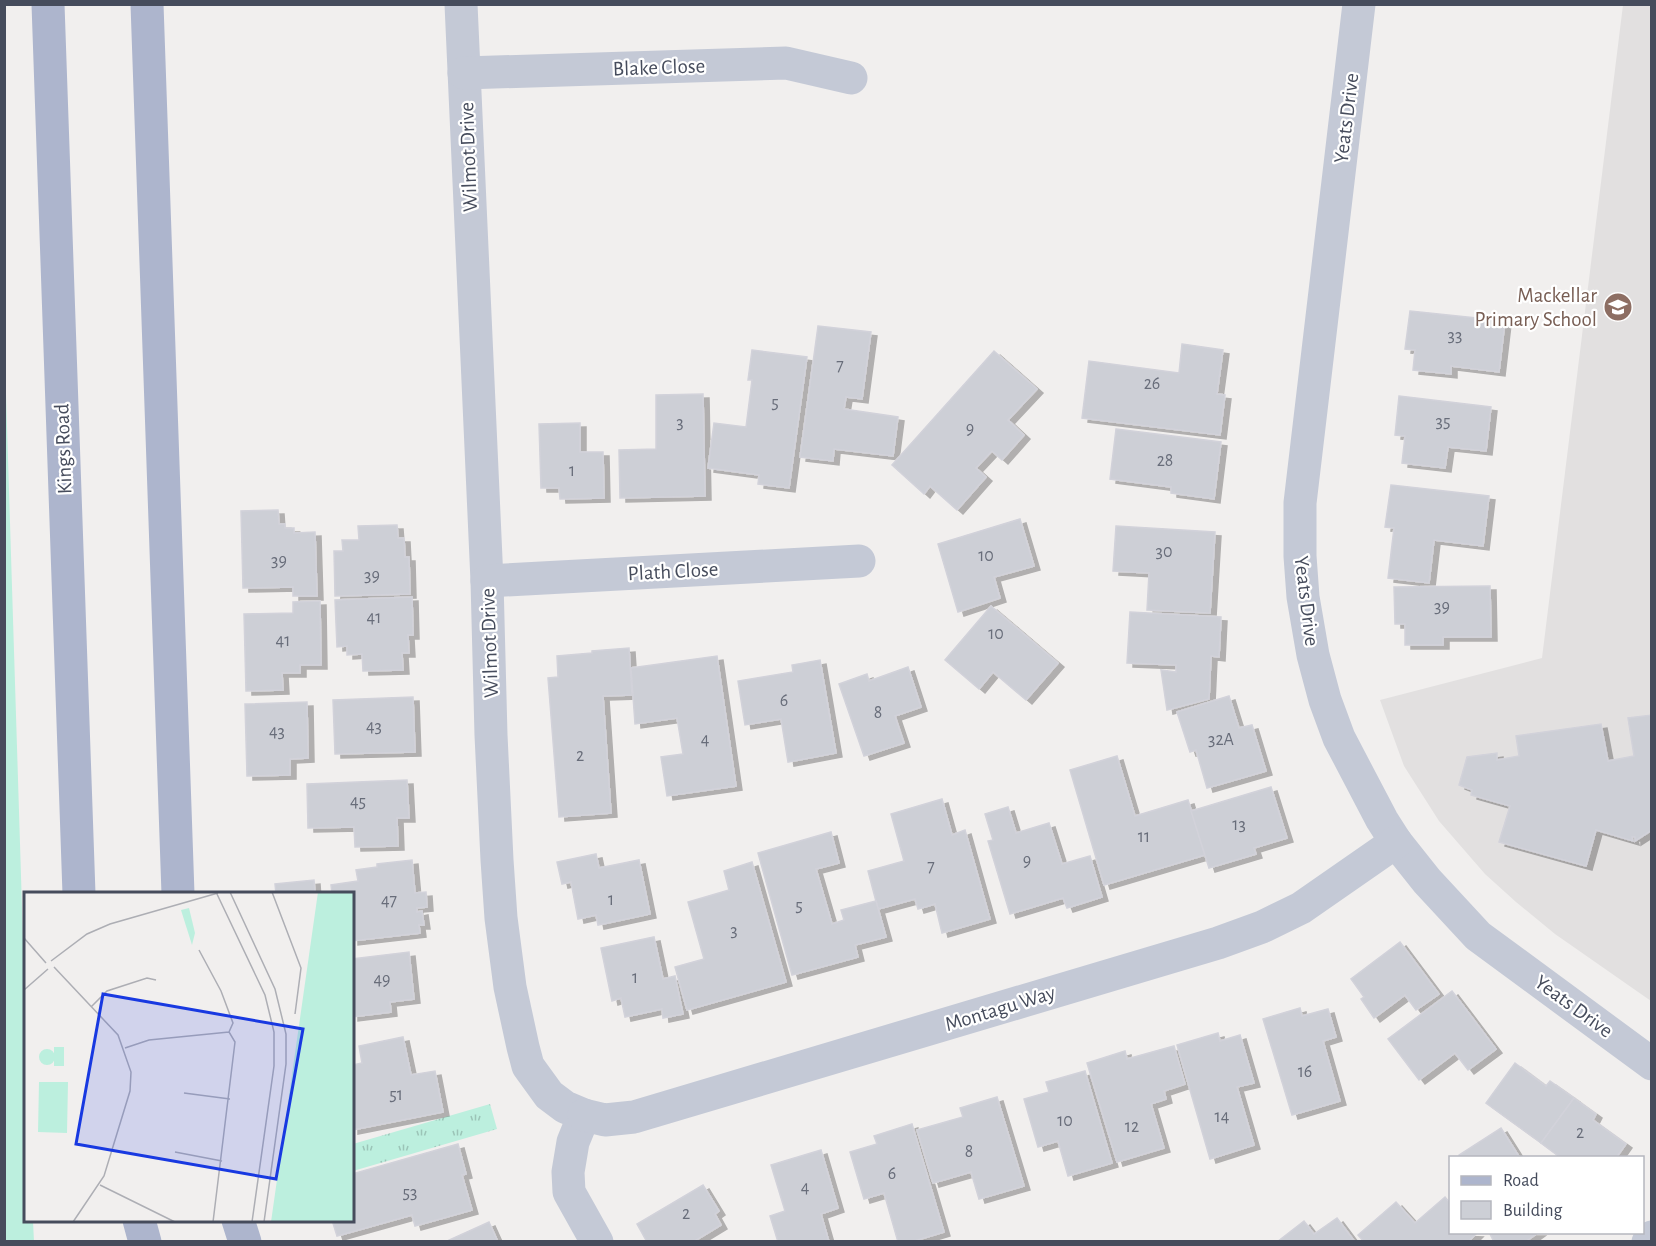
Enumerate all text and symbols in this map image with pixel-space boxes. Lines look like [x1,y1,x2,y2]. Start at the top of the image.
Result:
street label: Blake Close [612,55,706,80]
street label: Yeats Drive [1331,72,1362,164]
street label: Wilmot Drive [456,102,481,212]
place label: Mackellar Primary School [1474,285,1597,330]
school or university icon: Mackellar Primary School [1602,291,1634,323]
house number: 33 [1448,327,1462,345]
house number: 7 [836,357,844,375]
house number: 26 [1144,375,1160,393]
house number: 5 [771,394,779,412]
street label: Kings Road [51,403,76,495]
house number: 35 [1436,413,1450,431]
house number: 3 [676,414,684,432]
house number: 9 [966,420,974,438]
house number: 28 [1157,452,1173,470]
house number: 1 [569,462,575,480]
house number: 30 [1156,543,1172,561]
house number: 10 [978,547,994,565]
house number: 39 [271,552,287,570]
street label: Yeats Drive [1291,555,1322,647]
street label: Plath Close [627,559,719,584]
house number: 39 [364,567,380,585]
street label: Wilmot Drive [477,588,502,698]
house number: 39 [1434,598,1450,616]
house number: 41 [367,609,381,627]
house number: 10 [988,625,1004,643]
house number: 41 [276,632,290,650]
house number: 6 [780,692,788,710]
house number: 8 [874,704,882,722]
house number: 43 [366,718,382,736]
house number: 43 [269,723,285,741]
house number: 4 [701,731,710,749]
house number: 32A [1208,731,1235,749]
house number: 2 [576,747,584,765]
house number: 45 [350,793,366,811]
house number: 13 [1232,816,1246,834]
house number: 11 [1138,828,1150,846]
house number: 9 [1023,852,1031,870]
house number: 7 [927,858,935,876]
house number: 1 [608,891,614,909]
inset map [24,892,354,1222]
house number: 47 [381,892,397,910]
house number: 5 [795,897,803,915]
house number: 3 [730,922,738,940]
house number: 1 [632,969,638,987]
house number: 49 [373,971,391,989]
street label: Yeats Drive [1531,971,1617,1042]
street label: Montagu Way [943,982,1058,1035]
house number: 16 [1298,1063,1312,1081]
house number: 51 [389,1086,403,1104]
house number: 14 [1215,1108,1230,1126]
house number: 10 [1057,1112,1073,1130]
house number: 12 [1125,1118,1139,1136]
house number: 2 [1576,1124,1584,1142]
house number: 8 [965,1143,973,1161]
legend [1449,1156,1644,1234]
house number: 6 [888,1165,896,1183]
text: Road [1503,1172,1539,1190]
house number: 4 [801,1179,810,1197]
house number: 53 [403,1184,417,1202]
text: Building [1503,1202,1563,1220]
house number: 2 [682,1205,690,1223]

